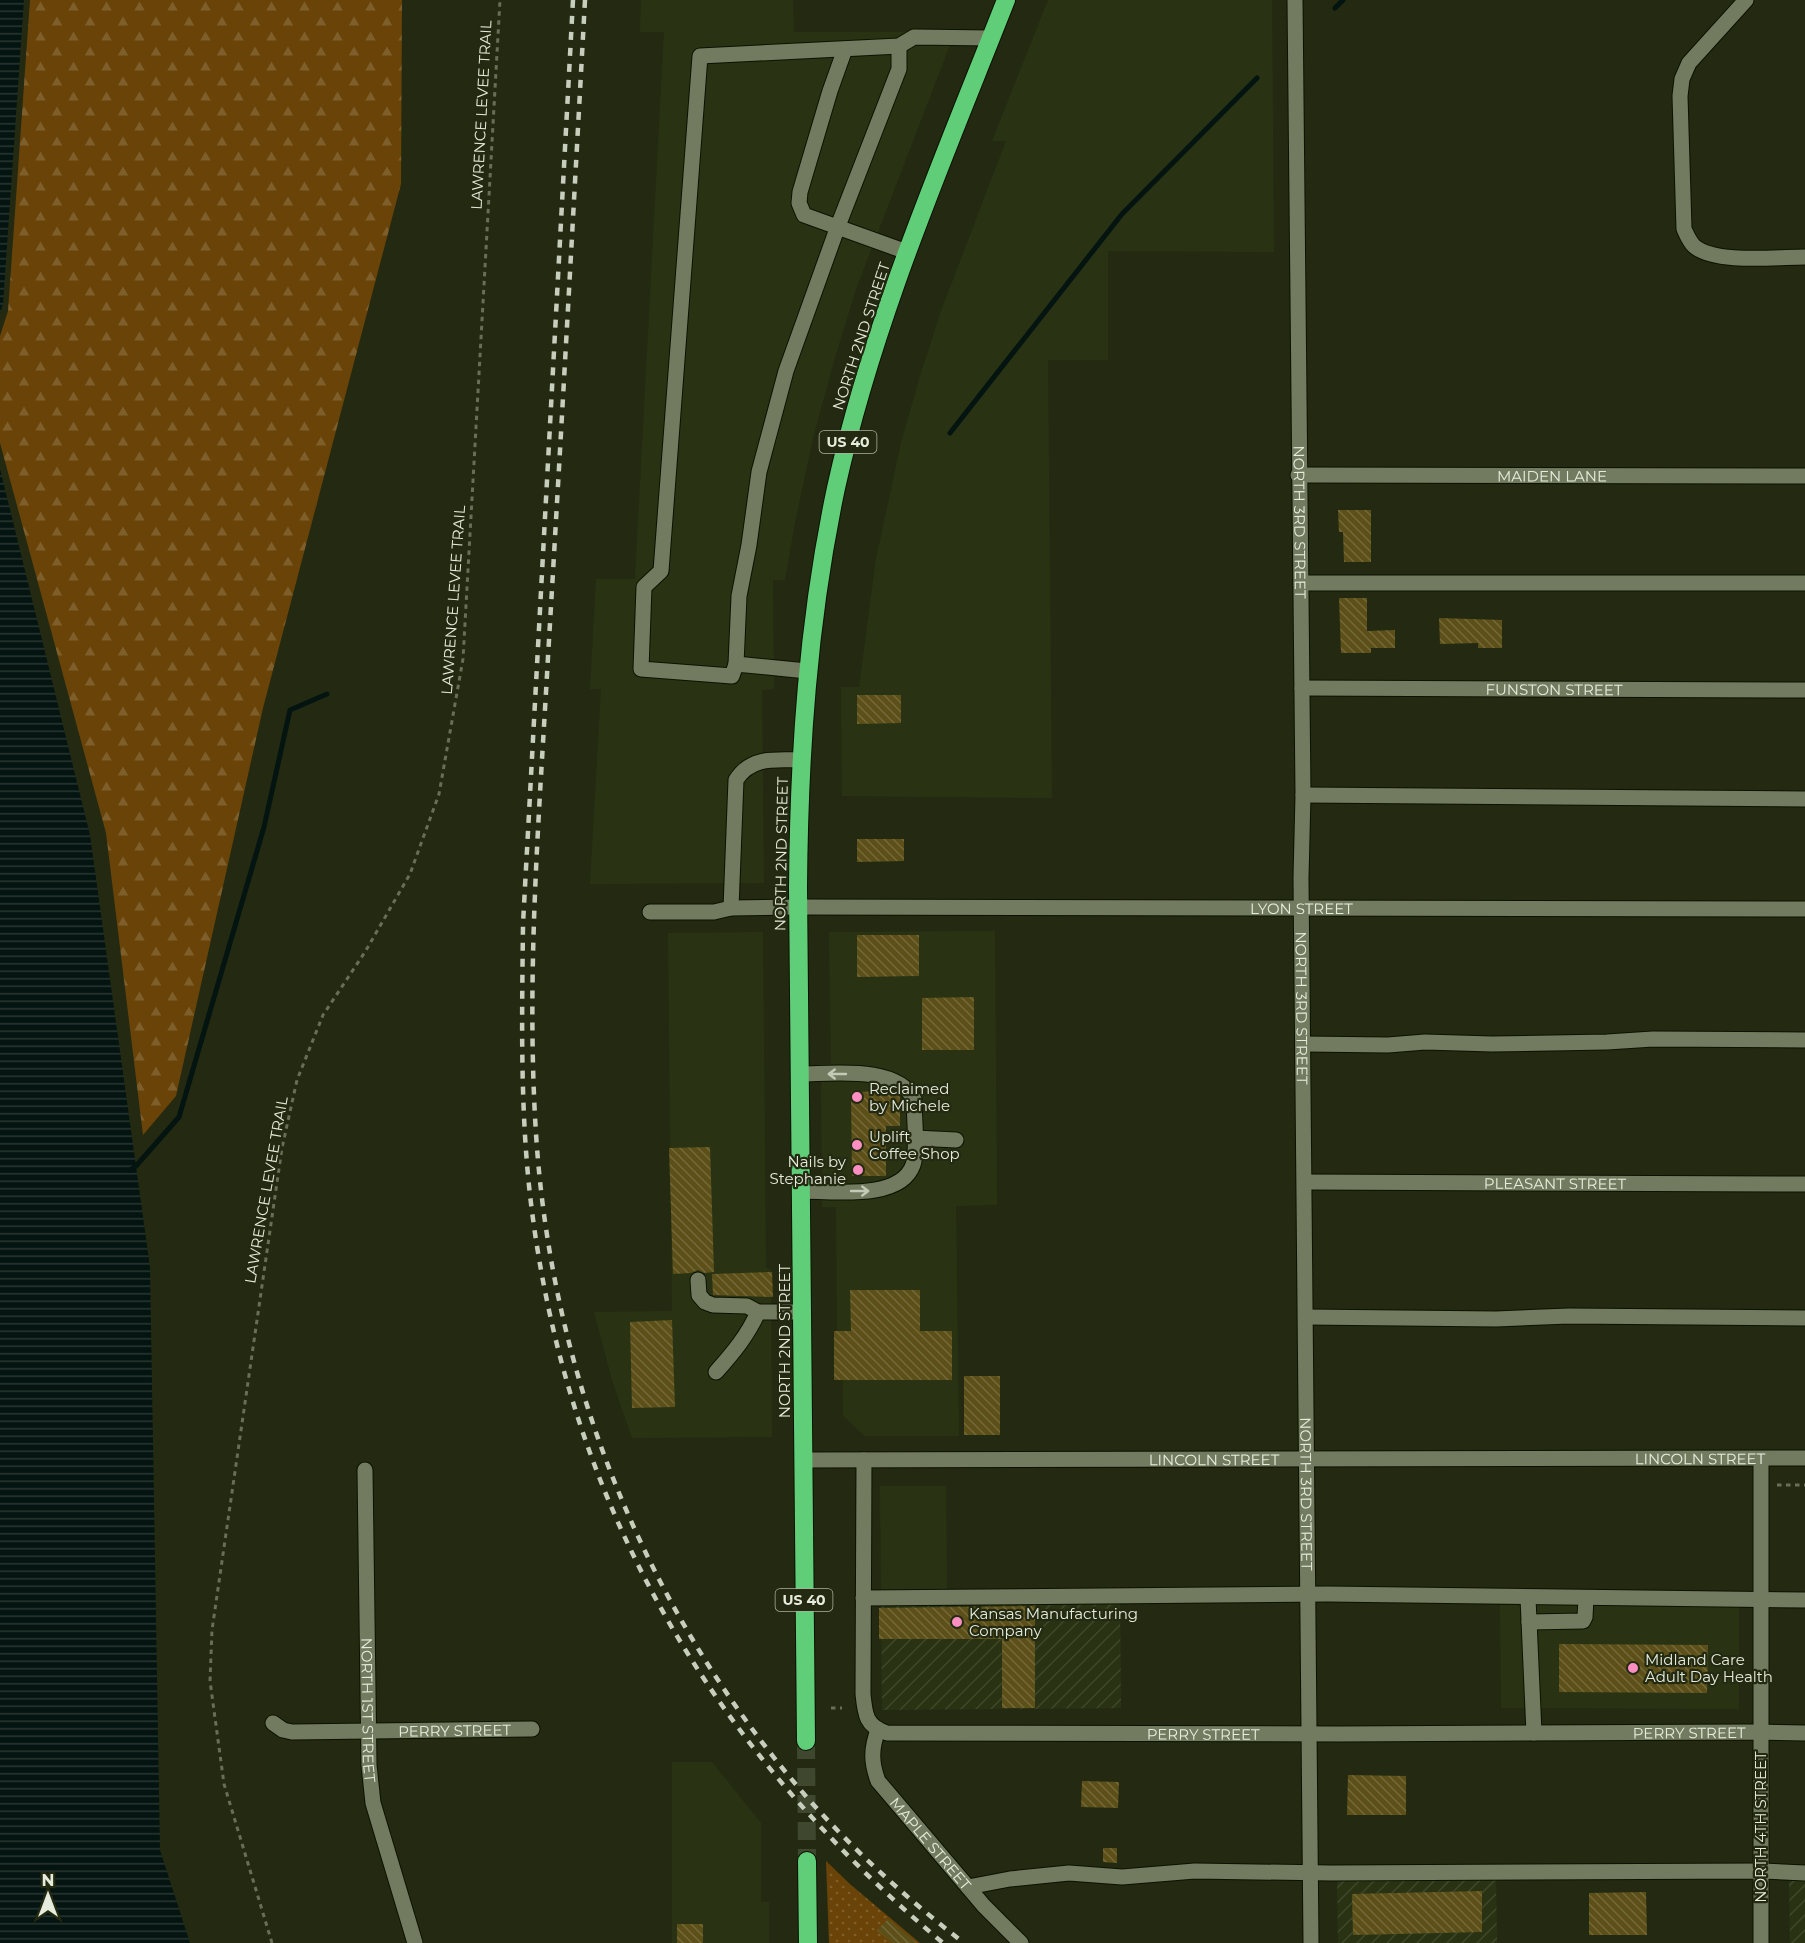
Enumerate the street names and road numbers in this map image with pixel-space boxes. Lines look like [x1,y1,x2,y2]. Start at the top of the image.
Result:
street label: LAWRENCE LEVEE TRAIL [467,20,495,210]
street label: NORTH 2ND STREET [828,259,894,412]
road number: US 40 [820,431,876,453]
street label: NORTH 3RD STREET [1290,445,1311,599]
street label: MAIDEN LANE [1497,466,1607,485]
street label: LAWRENCE LEVEE TRAIL [437,505,469,695]
street label: FUNSTON STREET [1485,679,1623,699]
street label: NORTH 2ND STREET [770,776,792,931]
street label: LYON STREET [1250,898,1353,918]
street label: NORTH 3RD STREET [1292,931,1312,1085]
street label: LAWRENCE LEVEE TRAIL [240,1095,292,1285]
street label: PLEASANT STREET [1484,1173,1627,1193]
street label: NORTH 2ND STREET [775,1263,794,1418]
street label: NORTH 3RD STREET [1297,1417,1317,1571]
street label: LINCOLN STREET [1635,1449,1766,1468]
street label: LINCOLN STREET [1149,1450,1280,1469]
road number: US 40 [776,1589,832,1611]
street label: NORTH 1ST STREET [358,1638,380,1784]
street label: PERRY STREET [398,1720,512,1740]
street label: PERRY STREET [1633,1723,1746,1742]
street label: PERRY STREET [1147,1724,1260,1743]
street label: NORTH 4TH STREET [1751,1751,1770,1903]
street label: MAPLE STREET [886,1793,976,1894]

